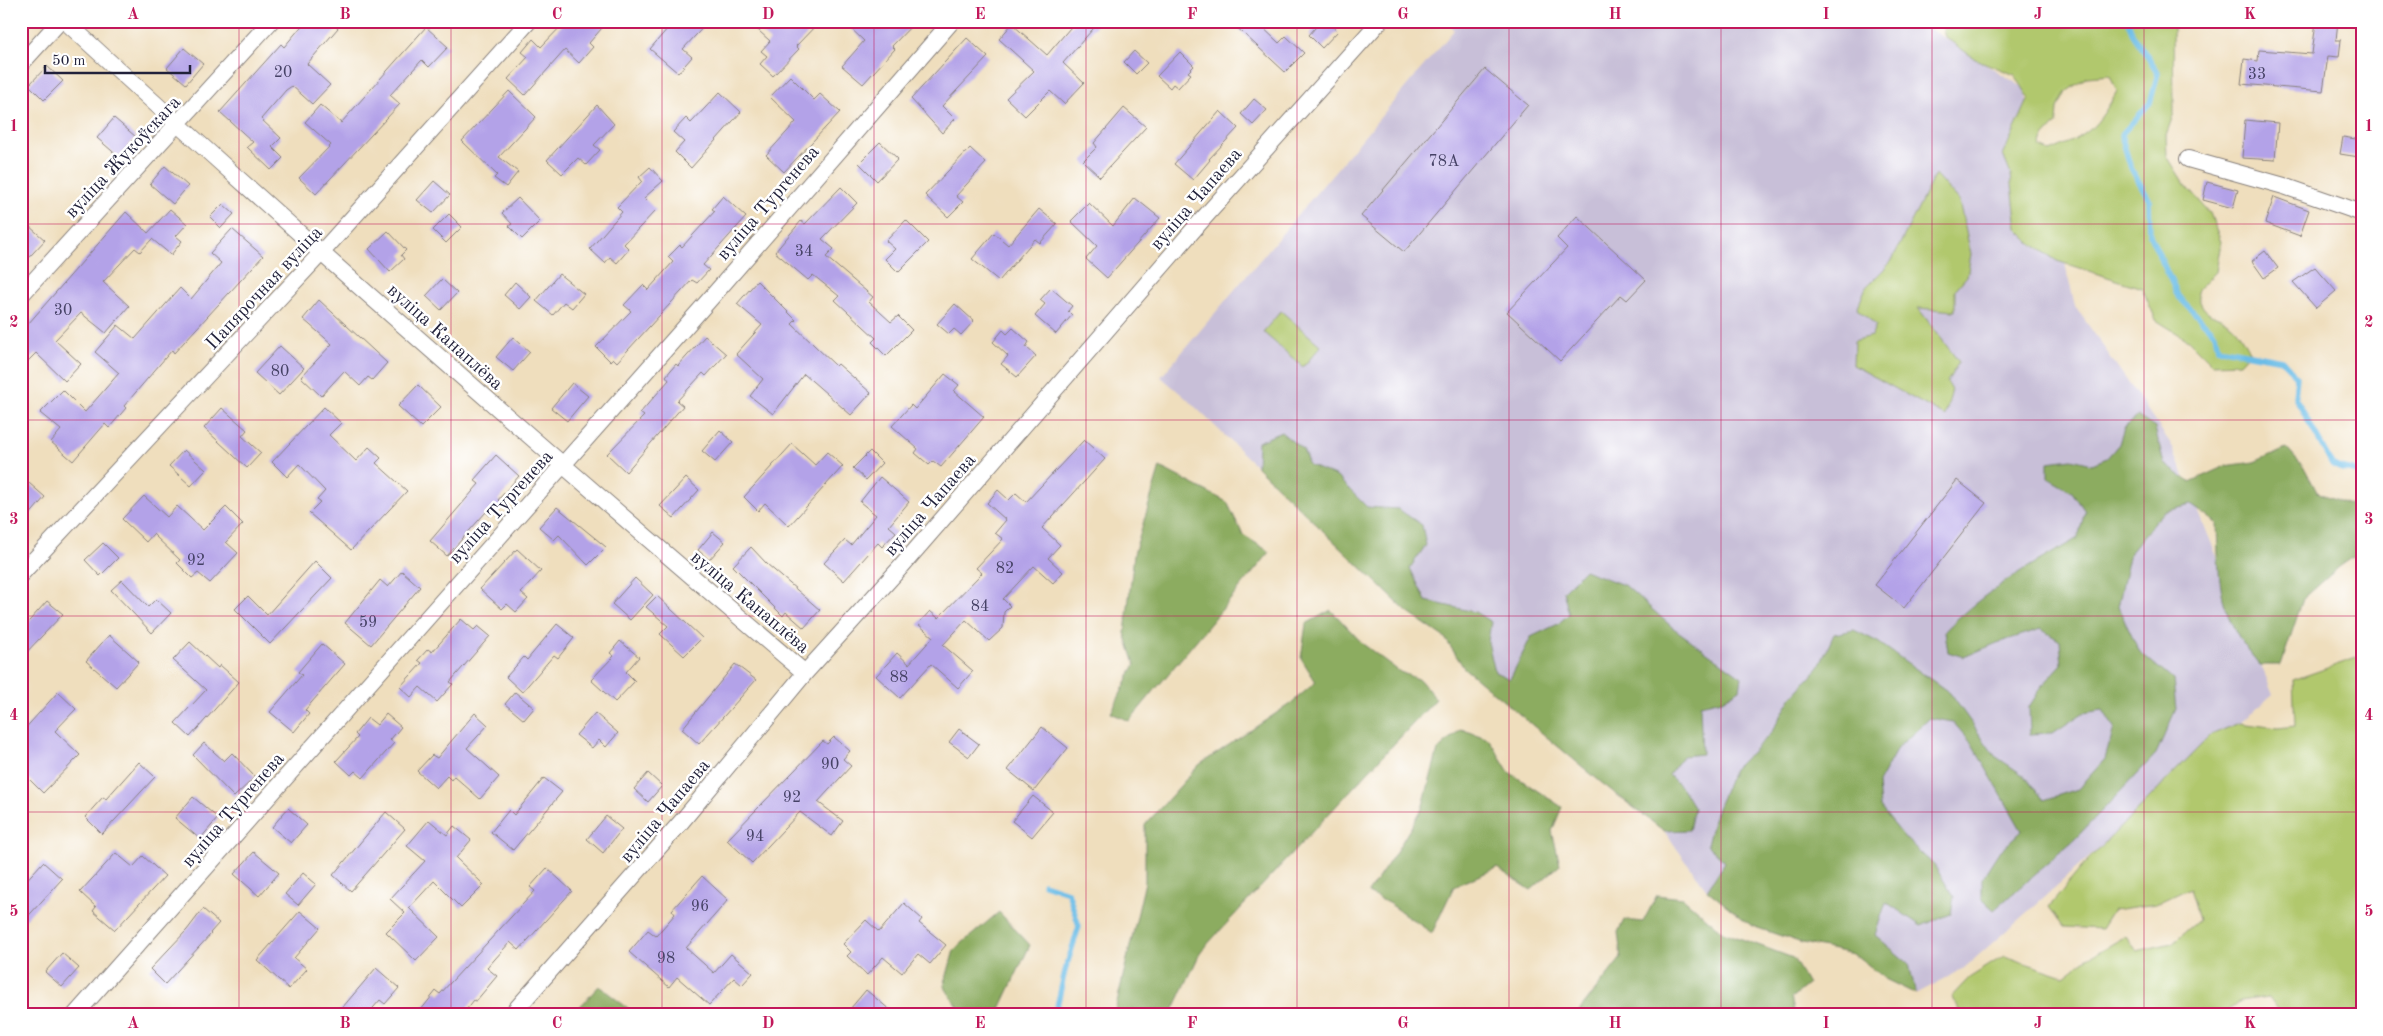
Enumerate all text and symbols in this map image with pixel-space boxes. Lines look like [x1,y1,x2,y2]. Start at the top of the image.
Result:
text: A [127,7,139,23]
text: B [339,7,351,23]
text: C [552,7,562,23]
text: D [762,7,774,23]
text: E [974,7,986,23]
text: F [1187,7,1198,23]
text: G [1397,7,1409,23]
text: H [1608,7,1622,23]
text: I [1822,7,1830,23]
text: J [2034,7,2043,23]
text: K [2244,7,2256,23]
scale bar [45,42,190,74]
text: 50 m [52,54,86,69]
house number: 20 [274,65,292,81]
house number: 33 [2248,67,2266,83]
street label: вуліца Жукоўскага [63,93,185,222]
text: 1 [9,119,19,135]
text: 1 [2364,119,2374,135]
street label: вуліца Тургенева [714,142,824,265]
street label: вуліца Чапаева [1148,145,1247,254]
house number: 78А [1429,154,1459,170]
street label: Папярочная вуліца [203,223,327,354]
house number: 34 [795,244,813,260]
street label: вуліца Канаплёва [383,281,506,395]
house number: 30 [54,303,72,319]
text: 2 [9,315,19,331]
text: 2 [2364,315,2374,331]
house number: 80 [271,364,289,380]
street label: вуліца Тургенева [446,447,558,568]
street label: вуліца Чапаева [882,451,981,560]
text: 3 [9,512,19,528]
text: 3 [2364,512,2374,528]
street label: вуліца Канаплёва [687,548,813,658]
house number: 92 [187,553,205,569]
house number: 82 [996,561,1014,577]
house number: 84 [971,599,989,615]
house number: 59 [359,615,377,631]
house number: 88 [890,670,908,686]
text: 4 [9,708,19,724]
text: 4 [2364,708,2374,724]
street label: вуліца Тургенева [179,749,289,872]
street label: вуліца Чапаева [617,756,715,867]
house number: 90 [821,757,839,773]
house number: 92 [783,790,801,806]
house number: 94 [746,829,764,845]
house number: 96 [691,899,709,915]
text: 5 [9,904,19,920]
text: 5 [2364,904,2374,920]
house number: 98 [657,951,675,967]
text: A [127,1016,139,1032]
text: B [339,1016,351,1032]
text: C [552,1016,562,1032]
text: D [762,1016,774,1032]
text: E [974,1016,986,1032]
text: F [1187,1016,1198,1032]
text: G [1397,1016,1409,1032]
text: H [1608,1016,1622,1032]
text: I [1822,1016,1830,1032]
text: J [2034,1016,2043,1032]
text: K [2244,1016,2256,1032]

